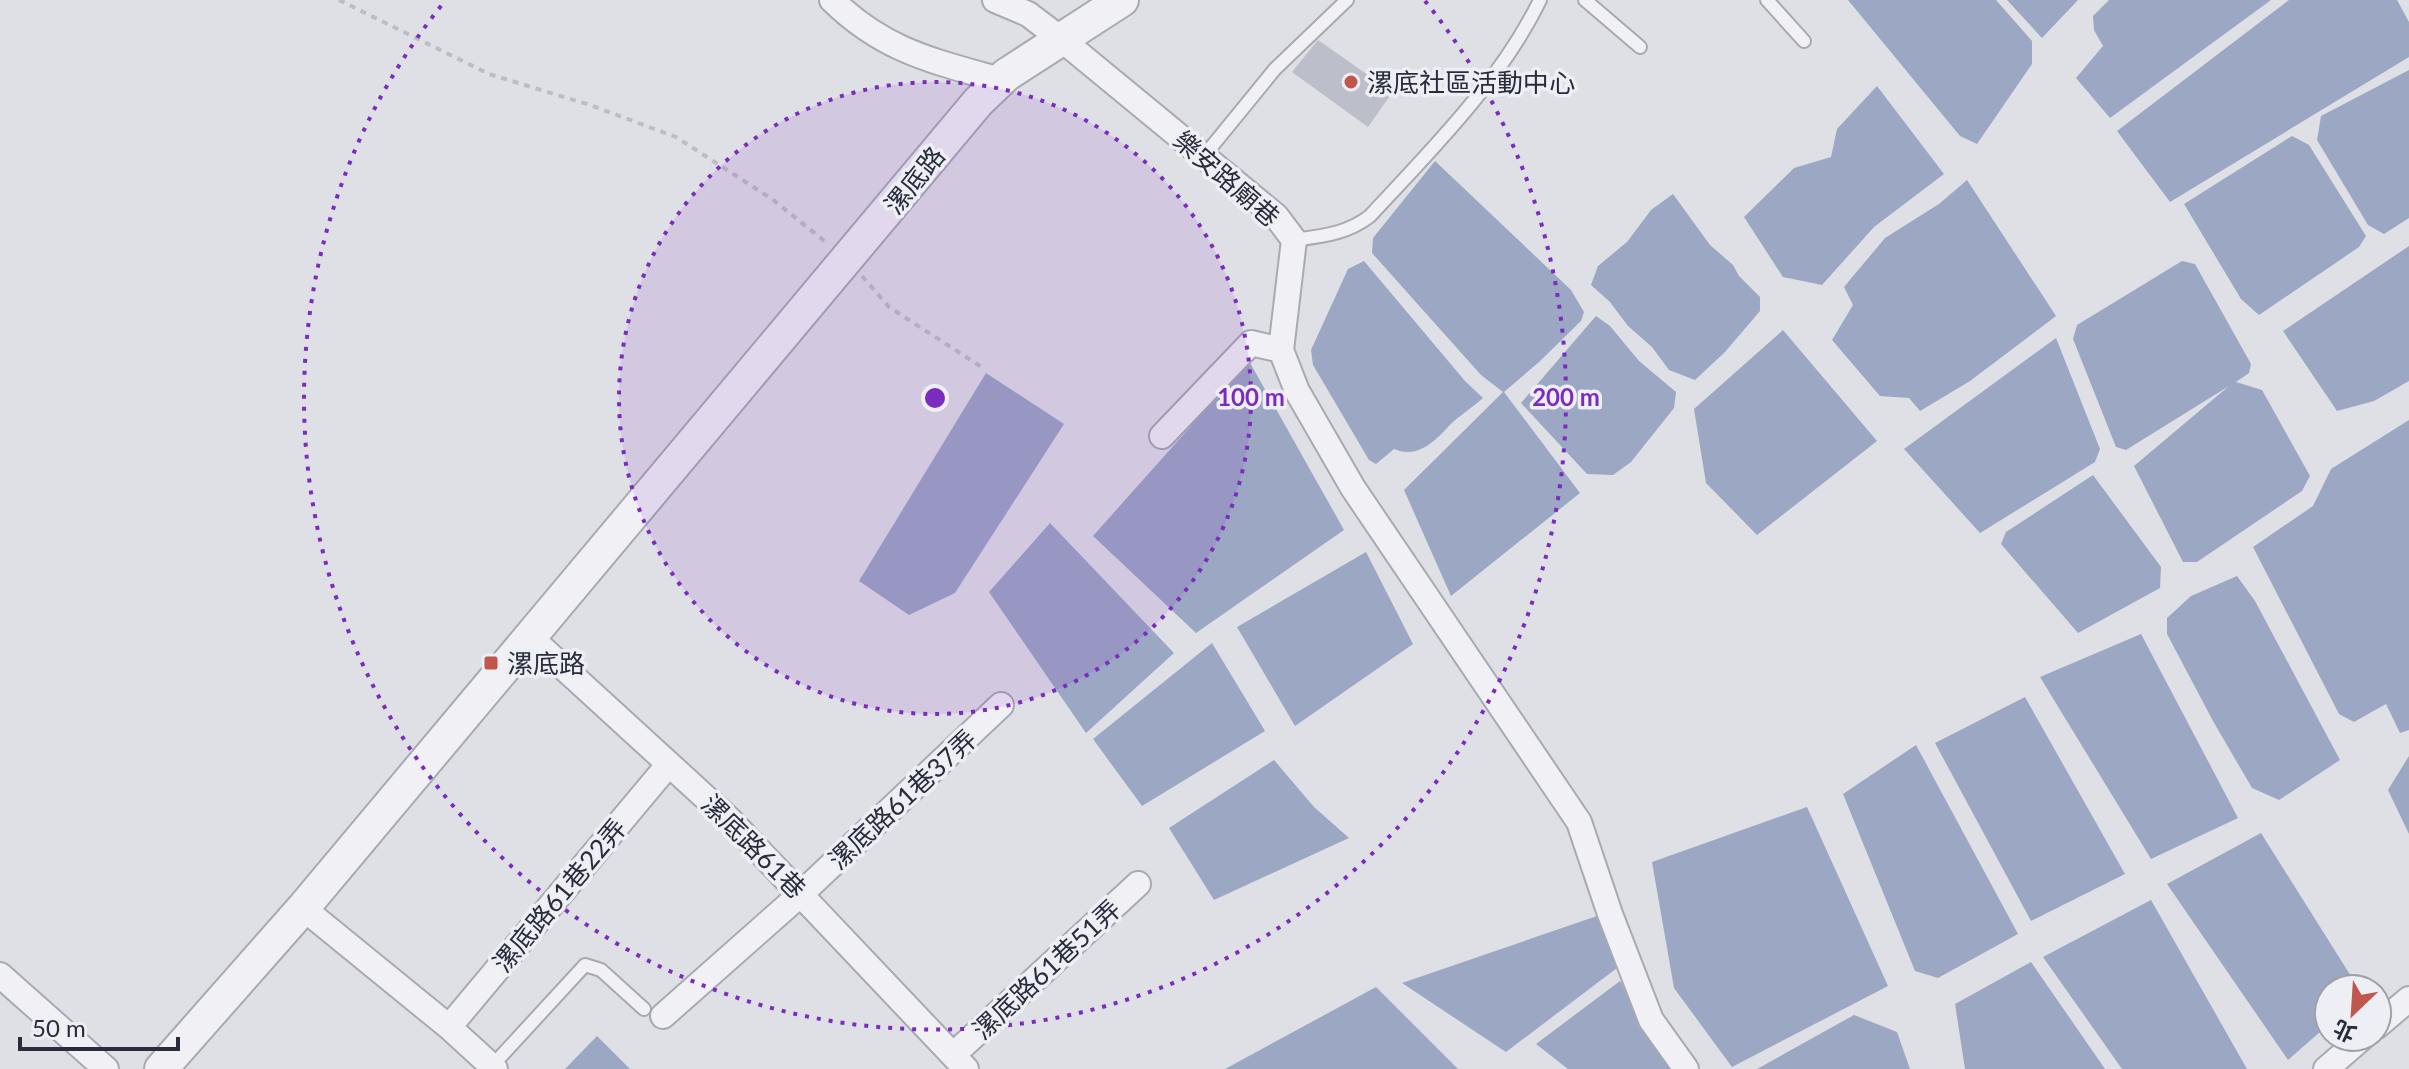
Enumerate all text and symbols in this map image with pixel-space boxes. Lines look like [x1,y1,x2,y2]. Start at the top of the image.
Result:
place label: 漯底社區活動中心 [1367,66,1575,98]
marker: 漯底社區活動中心 [1342,73,1360,91]
street label: 樂安路廟巷 [1167,123,1287,233]
street label: 漯底路 [877,140,951,220]
text: 100 m [1217,382,1285,411]
text: 200 m [1532,382,1600,411]
centre of rings [921,384,949,412]
place label: 漯底路 [507,647,585,679]
marker: 漯底路 [482,654,500,672]
street label: 漯底路61巷37弄 [821,722,983,876]
street label: 漯底路61巷 [695,787,813,905]
street label: 漯底路61巷22弄 [486,812,632,978]
street label: 漯底路61巷51弄 [965,892,1127,1046]
north arrow [2313,973,2393,1053]
scale bar [20,1001,178,1051]
text: 50 m [32,1013,86,1042]
text: 北 [2329,1015,2360,1048]

